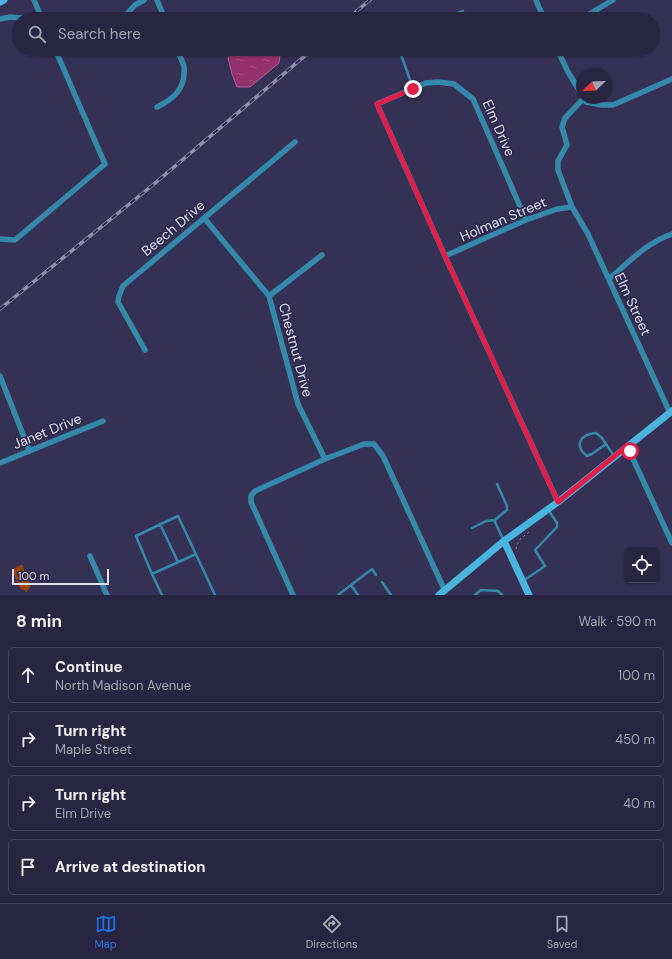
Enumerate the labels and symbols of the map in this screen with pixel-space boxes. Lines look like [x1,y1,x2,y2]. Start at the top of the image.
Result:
north arrow [576,68,612,104]
route end [404,80,422,98]
street label: Elm Drive [478,97,520,159]
street label: Holman Street [457,193,549,245]
street label: Beech Drive [138,196,208,260]
street label: Elm Street [611,270,655,338]
street label: Chestnut Drive [275,301,317,399]
street label: Janet Drive [10,409,84,453]
route start [621,442,639,460]
scale bar [12,567,109,586]

